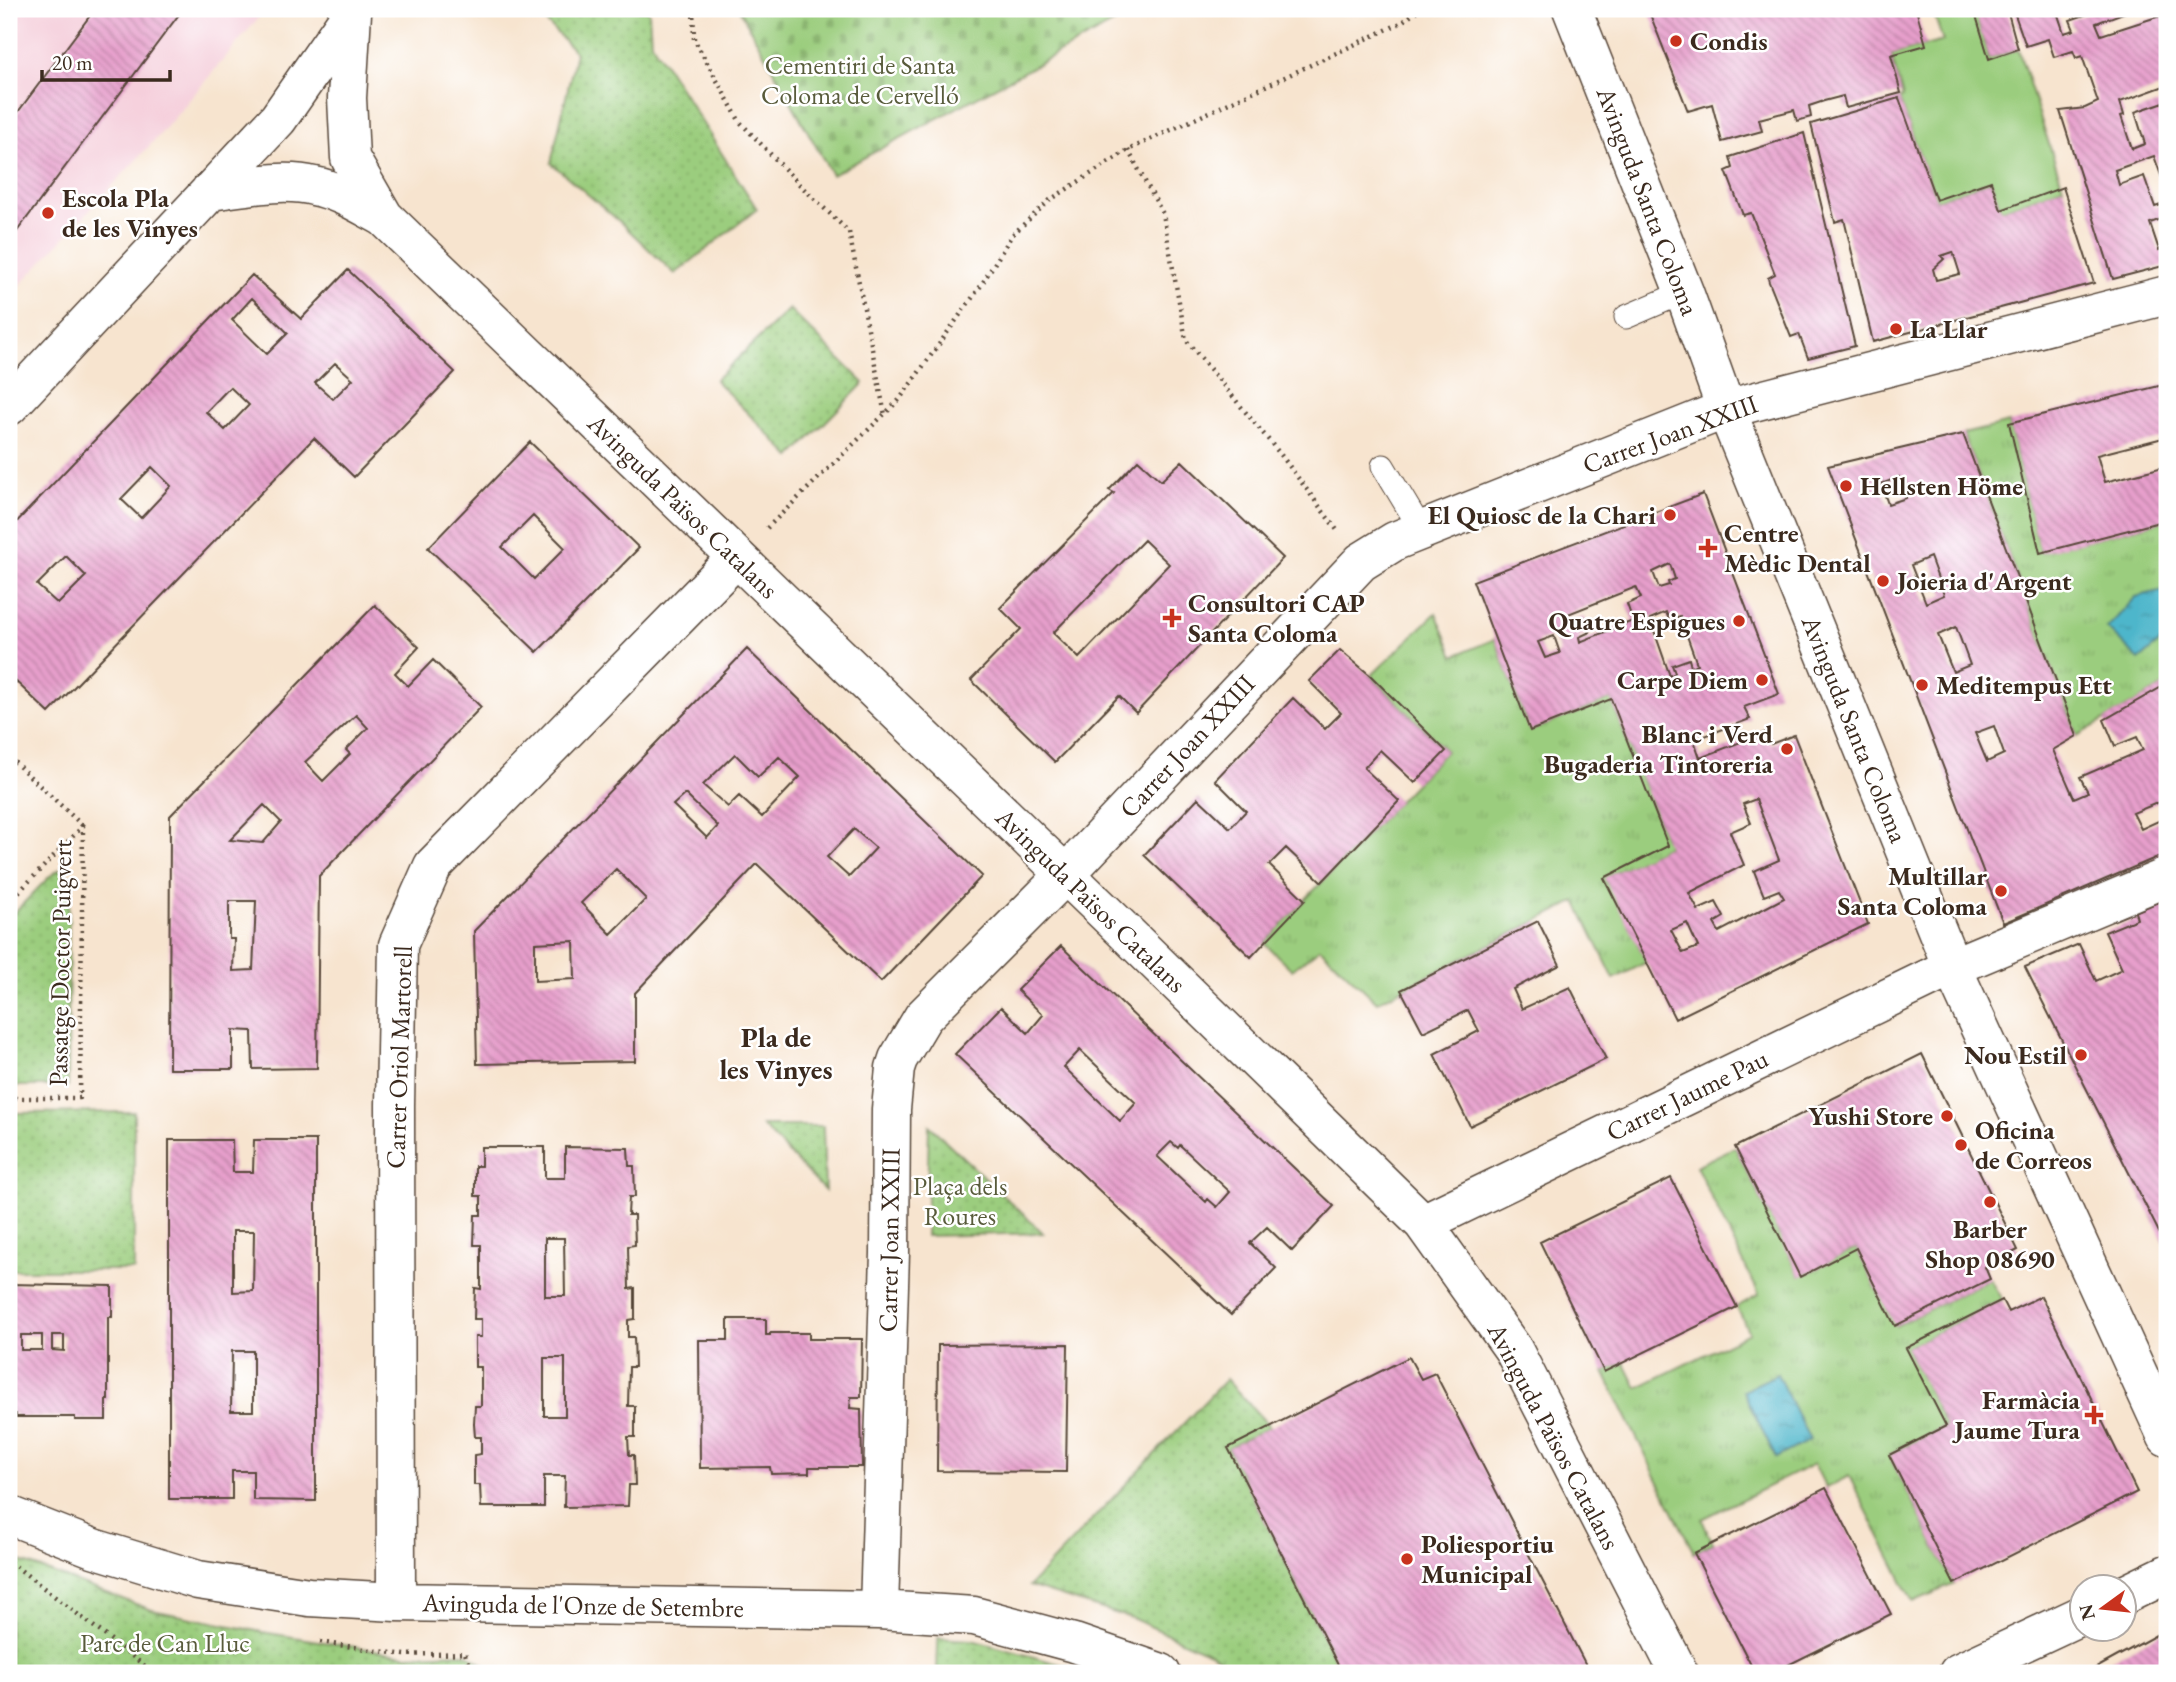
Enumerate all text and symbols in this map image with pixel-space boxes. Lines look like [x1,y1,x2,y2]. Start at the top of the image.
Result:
place label: Condis [1690,24,1768,58]
marker: Condis [1668,33,1684,49]
scale bar [42,38,170,82]
park label: Cementiri de Santa Coloma de Cervelló [761,48,959,112]
text: 20 m [52,49,93,76]
street label: Avinguda Santa Coloma [1588,81,1707,321]
place label: Escola Pla de les Vinyes [62,181,198,245]
marker: Escola Pla de les Vinyes [40,205,56,221]
place label: La Llar [1910,312,1988,346]
marker: La Llar [1888,321,1904,337]
street label: Carrer Joan XXIII [1578,387,1762,481]
street label: Avinguda Països Catalans [580,405,786,606]
place label: Hellsten Höme [1860,469,2023,503]
marker: Hellsten Höme [1838,478,1854,494]
place label: El Quiosc de la Chari [1428,498,1656,532]
marker: El Quiosc de la Chari [1662,507,1678,523]
place label: Centre Mèdic Dental [1724,516,1871,580]
marker: Centre Mèdic Dental [1698,538,1718,558]
place label: Joieria d'Argent [1894,564,2072,598]
marker: Joieria d'Argent [1875,573,1891,589]
place label: Consultori CAP Santa Coloma [1188,586,1365,650]
place label: Quatre Espigues [1548,604,1725,638]
marker: Consultori CAP Santa Coloma [1162,608,1182,628]
street label: Avinguda Santa Coloma [1794,610,1916,848]
marker: Quatre Espigues [1731,613,1747,629]
place label: Carpe Diem [1617,663,1748,697]
street label: Carrer Joan XXIII [1112,667,1262,825]
place label: Meditempus Ett [1936,668,2112,702]
marker: Carpe Diem [1754,672,1770,688]
marker: Meditempus Ett [1914,677,1930,693]
place label: Blanc i Verd Bugaderia Tintoreria [1544,717,1774,781]
marker: Blanc i Verd Bugaderia Tintoreria [1779,741,1795,757]
street label: Avinguda Països Catalans [988,799,1194,1000]
street label: Passatge Doctor Puigvert [41,839,79,1087]
place label: Multillar Santa Coloma [1838,859,1988,923]
marker: Multillar Santa Coloma [1993,883,2009,899]
street label: Carrer Oriol Martorell [378,945,420,1169]
district label: Pla de les Vinyes [720,1019,832,1087]
place label: Nou Estil [1964,1038,2067,1072]
street label: Carrer Jaume Pau [1601,1041,1774,1149]
marker: Nou Estil [2073,1047,2089,1063]
place label: Yushi Store [1808,1099,1933,1133]
marker: Yushi Store [1939,1108,1955,1124]
place label: Oficina de Correos [1975,1113,2092,1177]
marker: Oficina de Correos [1953,1137,1969,1153]
street label: Carrer Joan XXIII [870,1148,908,1332]
park label: Plaça dels Roures [913,1169,1007,1233]
marker: Barber Shop 08690 [1982,1194,1998,1210]
place label: Barber Shop 08690 [1925,1212,2055,1276]
street label: Avinguda Països Catalans [1479,1316,1628,1555]
place label: Farmàcia Jaume Tura [1951,1383,2081,1447]
marker: Farmàcia Jaume Tura [2086,1407,2102,1423]
place label: Poliesportiu Municipal [1421,1527,1555,1591]
marker: Poliesportiu Municipal [1399,1551,1415,1567]
north arrow [2068,1574,2138,1644]
street label: Avinguda de l'Onze de Setembre [421,1585,744,1625]
text: N [2073,1601,2101,1623]
park label: Parc de Can Lluc [80,1626,250,1660]

